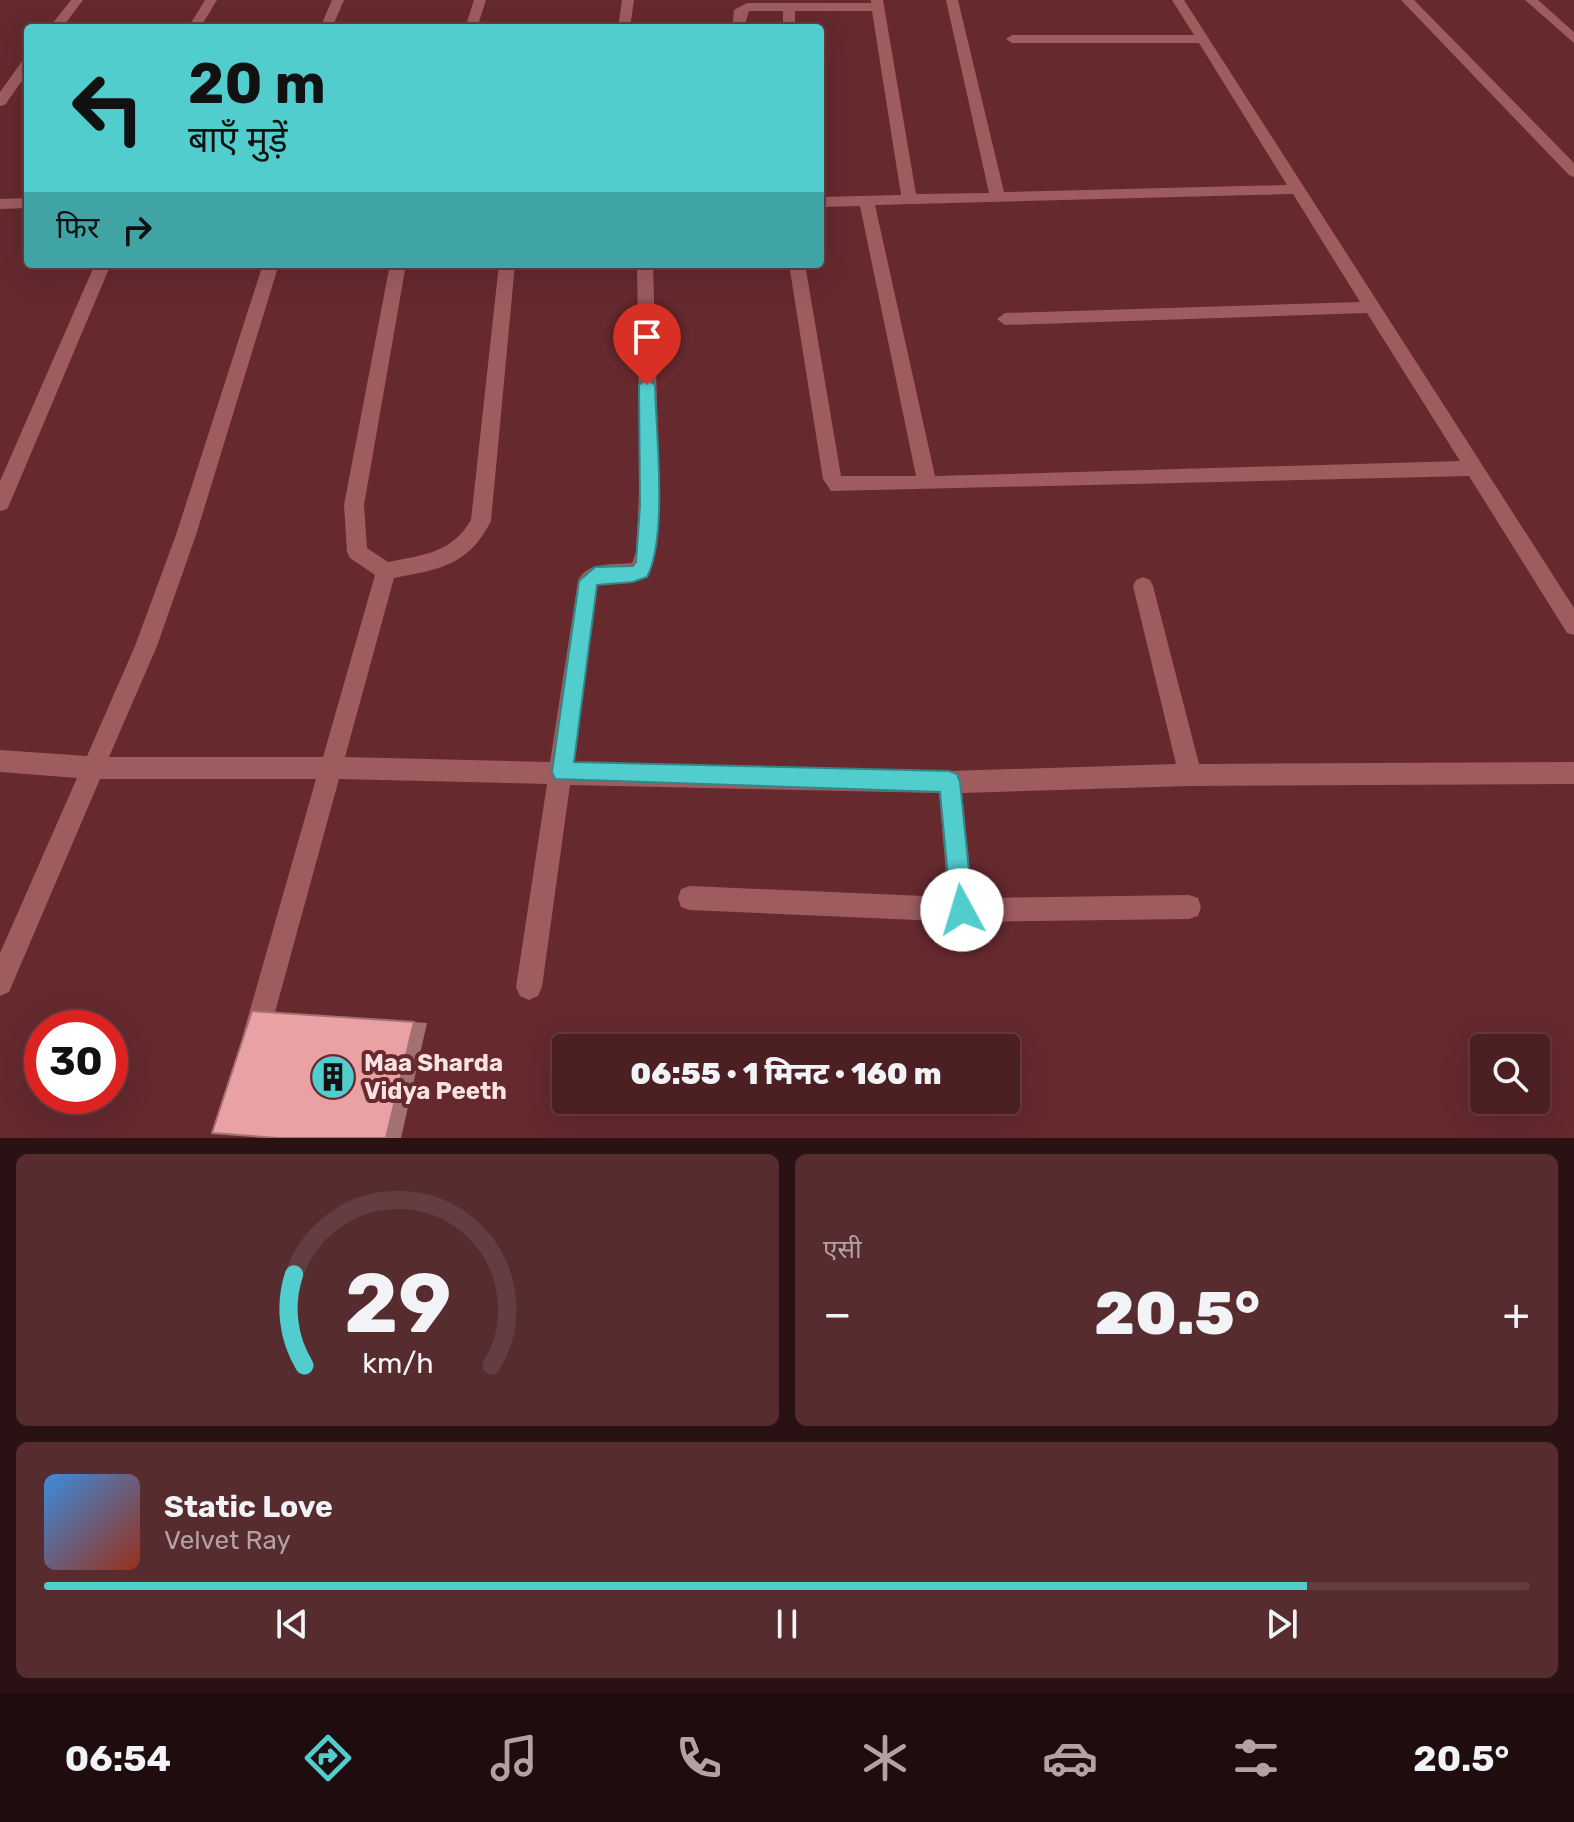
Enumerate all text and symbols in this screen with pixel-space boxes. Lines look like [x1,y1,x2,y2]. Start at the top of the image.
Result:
text: 20 m [188,51,326,117]
icon: left [56,56,160,160]
text: बाएँ मुड़ें [188,118,287,161]
icon: right [115,208,159,252]
text: फिर [56,210,99,246]
pin [613,303,681,385]
icon: arrive [625,315,669,359]
position arrow [920,868,1004,952]
speed limit sign: 30 [24,1010,128,1114]
map controls [1470,1034,1550,1114]
button: search [1470,1034,1550,1114]
place label: Maa Sharda Vidya Peeth [364,1049,507,1105]
building icon: Maa Sharda Vidya Peeth [309,1053,357,1101]
text: 06:55 · 1 मिनट · 160 m [630,1056,942,1092]
text: एसी [823,1234,862,1265]
text: 29 [344,1254,451,1353]
text: 20.5° [1094,1278,1260,1349]
text: − [823,1288,852,1340]
text: + [1503,1288,1530,1340]
text: km/h [362,1346,433,1380]
text: Static Love [164,1489,333,1525]
text: Velvet Ray [164,1525,291,1556]
icon: previous [270,1602,314,1646]
icon: pause [765,1602,809,1646]
icon: next [1260,1602,1304,1646]
icon: directions [300,1730,356,1786]
icon: music [486,1730,542,1786]
icon: phone [671,1730,727,1786]
icon: climate [857,1730,913,1786]
icon: car [1042,1730,1098,1786]
icon: filters [1228,1730,1284,1786]
text: 06:54 [65,1737,171,1780]
text: 20.5° [1413,1737,1509,1780]

